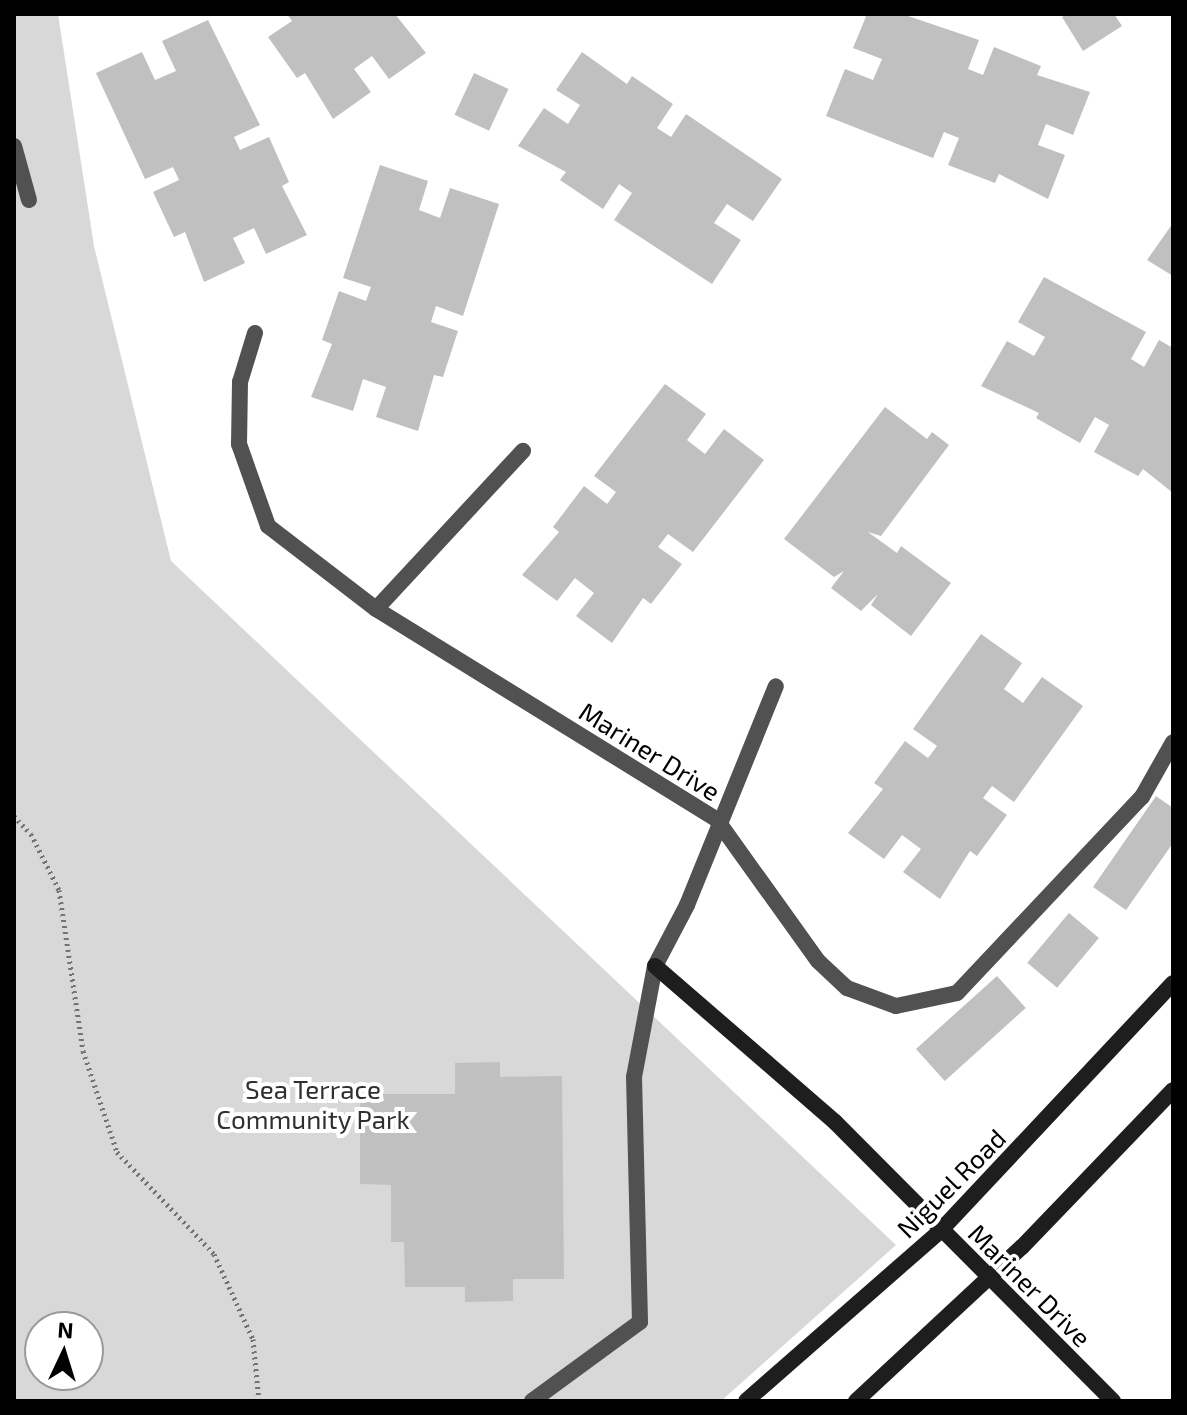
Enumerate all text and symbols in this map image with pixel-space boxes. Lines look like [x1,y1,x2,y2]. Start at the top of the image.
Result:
street label: Mariner Drive [573,695,727,807]
park label: Sea Terrace Community Park [216,1073,410,1134]
street label: Niguel Road [890,1122,1012,1244]
street label: Mariner Drive [962,1217,1098,1353]
north arrow [24,1311,104,1391]
text: N [57,1316,74,1343]

